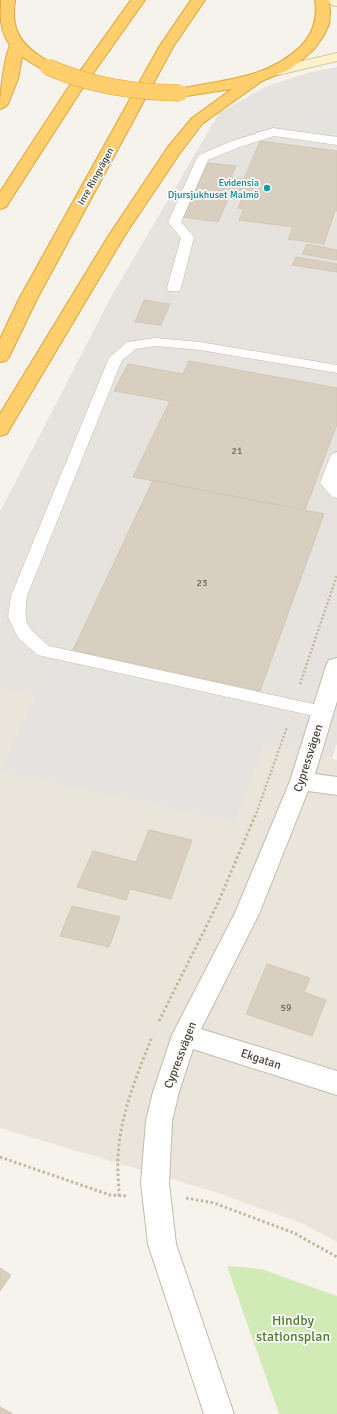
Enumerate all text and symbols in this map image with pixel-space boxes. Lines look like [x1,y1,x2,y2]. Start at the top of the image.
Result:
street label: Inre Ringvägen [75,146,117,207]
place label: Evidensia Djursjukhuset Malmö [168,177,259,201]
marker: Evidensia Djursjukhuset Malmö [262,183,272,193]
house number: 21 [232,445,242,457]
house number: 23 [197,577,207,589]
street label: Cypressvägen [290,722,326,794]
house number: 59 [281,1002,291,1014]
street label: Cypressvägen [161,1020,200,1091]
street label: Ekgatan [239,1046,283,1073]
park label: Hindby stationsplan [256,1312,330,1345]

